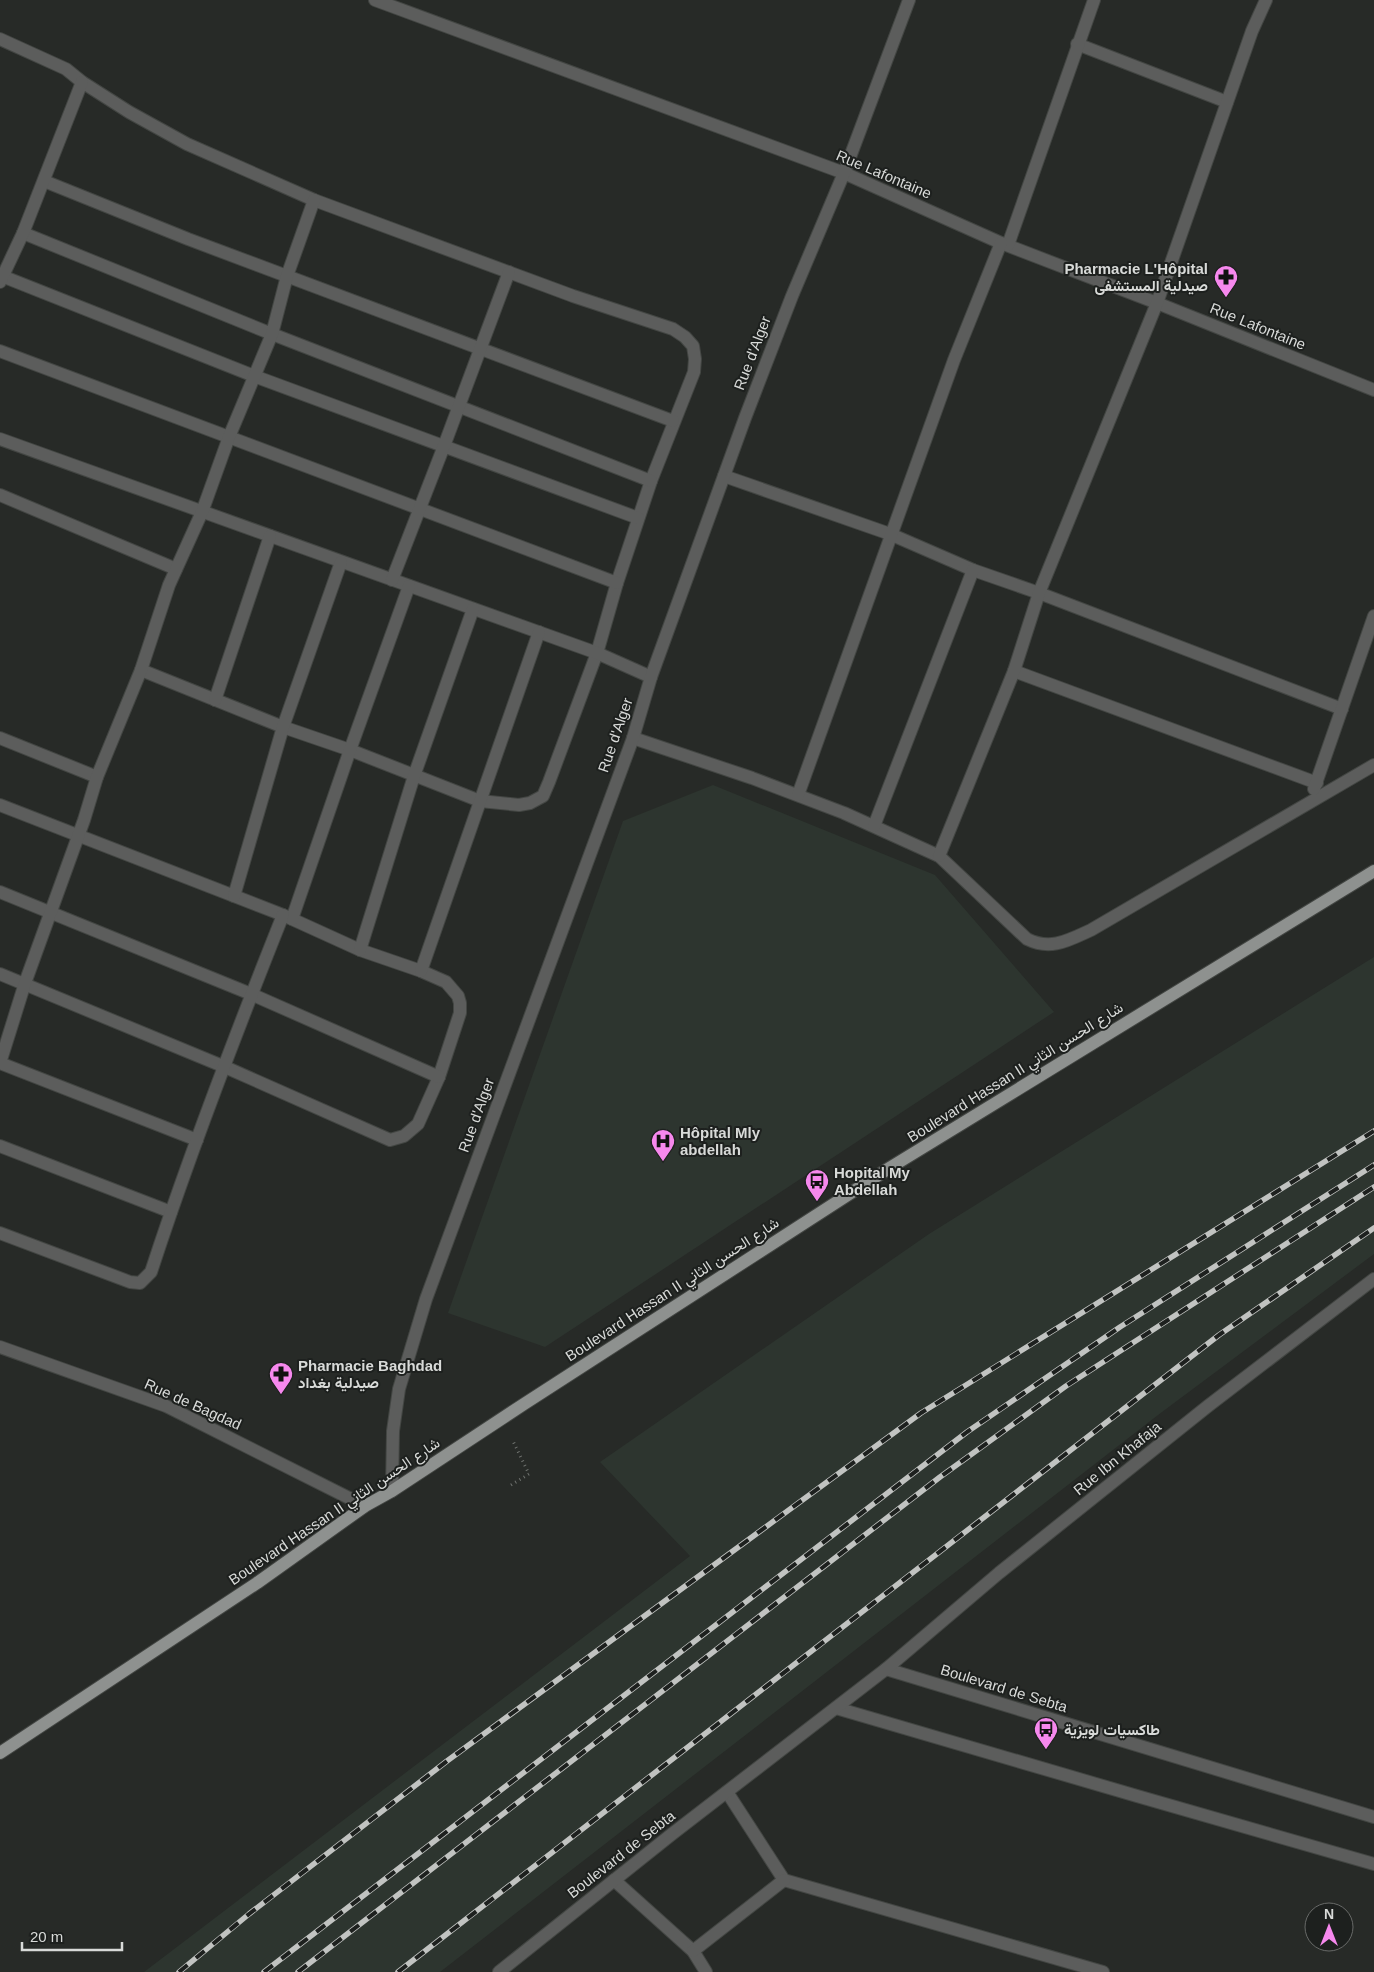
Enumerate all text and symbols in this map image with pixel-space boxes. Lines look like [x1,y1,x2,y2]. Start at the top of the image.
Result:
street label: Rue Lafontaine [834,146,934,202]
place label: Pharmacie L'Hôpital صيدلية المستشفى [1064,260,1208,295]
pharmacy icon: Pharmacie L'Hôpital صيدلية المستشفى [1213,264,1239,298]
street label: Rue Lafontaine [1208,299,1308,353]
street label: Rue d'Alger [730,314,774,392]
street label: Rue d'Alger [594,695,636,775]
street label: Boulevard Hassan II شارع الحسن الثاني [904,998,1129,1150]
street label: Rue d'Alger [455,1075,497,1155]
place label: Hôpital Mly abdellah [680,1124,761,1158]
hospital icon: Hôpital Mly abdellah [650,1128,676,1162]
place label: Hopital My Abdellah [834,1164,910,1198]
bus stop icon: Hopital My Abdellah [804,1168,830,1202]
street label: Boulevard Hassan II شارع الحسن الثاني [562,1213,785,1369]
place label: Pharmacie Baghdad صيدلية بغداد [298,1357,442,1392]
pharmacy icon: Pharmacie Baghdad صيدلية بغداد [268,1361,294,1395]
street label: Rue de Bagdad [142,1375,244,1433]
street label: Rue Ibn Khafaja [1070,1417,1165,1498]
street label: Boulevard Hassan II شارع الحسن الثاني [225,1434,446,1592]
street label: Boulevard de Sebta [939,1661,1070,1716]
bus stop icon: طاكسيات لويزية [1033,1716,1059,1750]
place label: طاكسيات لويزية [1064,1721,1160,1739]
street label: Boulevard de Sebta [564,1806,679,1901]
north arrow [1304,1902,1354,1952]
text: N [1324,1906,1334,1922]
scale bar [22,1920,122,1952]
text: 20 m [30,1928,63,1945]

